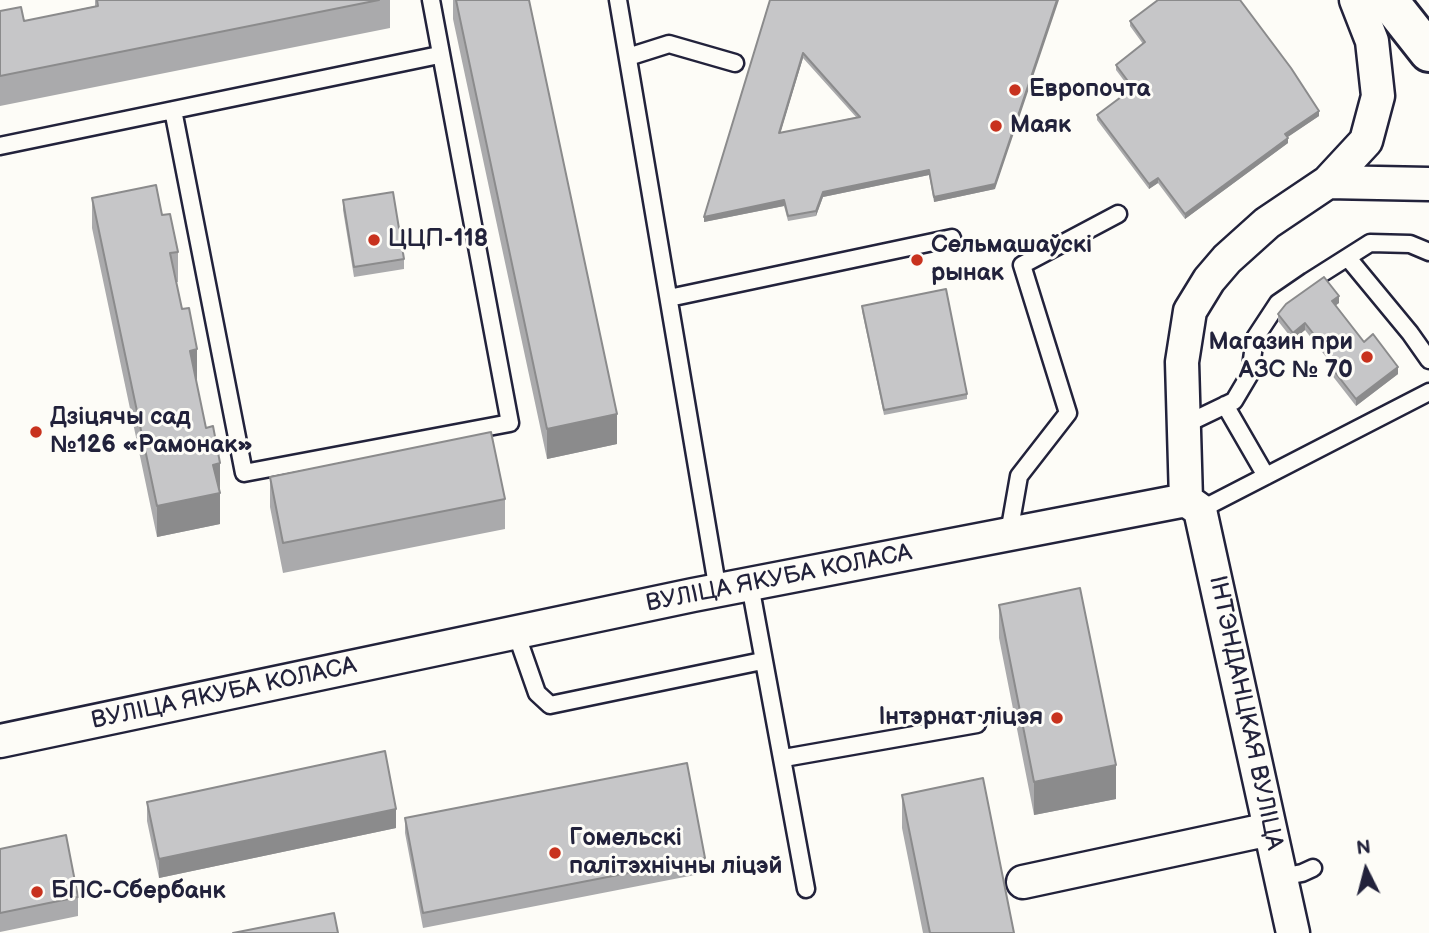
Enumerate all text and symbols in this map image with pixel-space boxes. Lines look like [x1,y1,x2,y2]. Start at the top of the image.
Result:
place label: Европочта [1029,76,1150,104]
marker: Европочта [1007,82,1023,98]
place label: Маяк [1010,112,1071,140]
marker: Маяк [988,118,1004,134]
place label: ЦЦП-118 [388,226,488,254]
marker: ЦЦП-118 [366,232,382,248]
place label: Сельмашаўскі рынак [931,232,1092,288]
marker: Сельмашаўскі рынак [909,252,925,268]
place label: Магазин при АЗС № 70 [1209,329,1353,385]
marker: Магазин при АЗС № 70 [1359,349,1375,365]
place label: Дзіцячы сад №126 «Рамонак» [50,404,253,460]
marker: Дзіцячы сад №126 «Рамонак» [28,424,44,440]
street label: ВУЛІЦА ЯКУБА КОЛАСА [644,539,914,619]
street label: ІНТЭНДАНЦКАЯ ВУЛІЦА [1202,573,1288,853]
street label: ВУЛІЦА ЯКУБА КОЛАСА [89,652,359,736]
place label: Інтэрнат ліцэя [878,704,1043,732]
marker: Інтэрнат ліцэя [1049,710,1065,726]
place label: Гомельскі палітэхнічны ліцэй [569,825,782,881]
north arrow [1331,835,1401,905]
text: N [1355,836,1372,861]
marker: Гомельскі палітэхнічны ліцэй [547,845,563,861]
place label: БПС-Сбербанк [51,878,226,906]
marker: БПС-Сбербанк [29,884,45,900]

